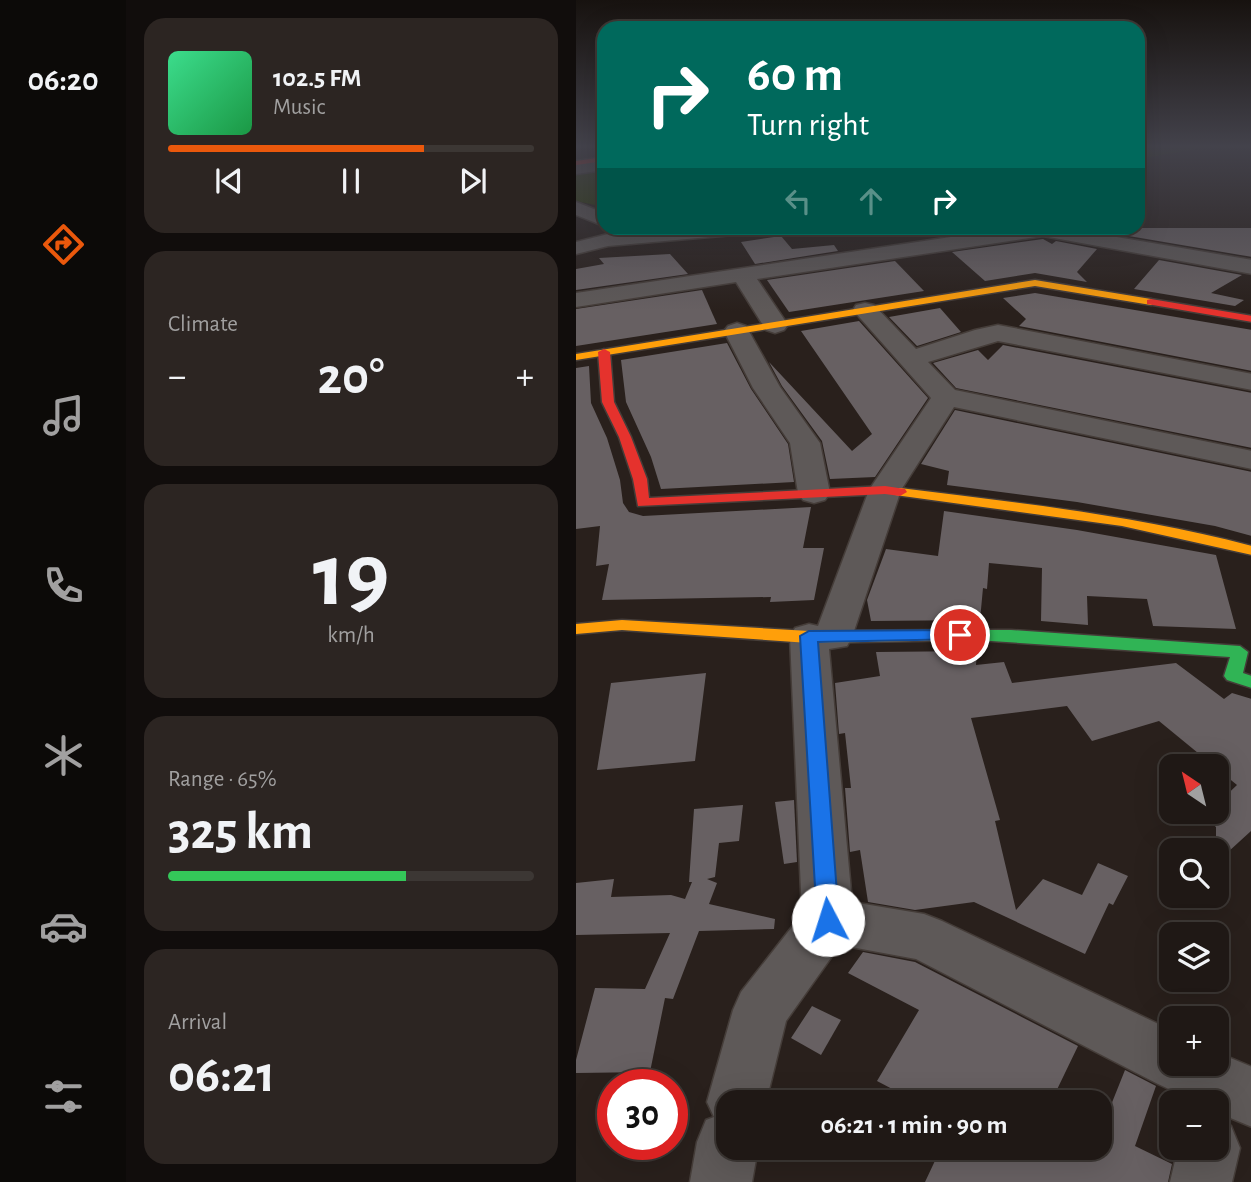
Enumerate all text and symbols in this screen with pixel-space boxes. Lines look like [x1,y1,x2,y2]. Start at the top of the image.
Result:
icon: right [632,49,723,140]
text: 60 m [747,51,843,100]
text: 06:20 [27,64,99,96]
text: 102.5 FM [273,65,362,91]
text: Music [273,96,325,119]
text: Turn right [747,109,869,141]
icon: previous [210,162,248,200]
icon: pause [332,162,370,200]
icon: next [454,162,492,200]
icon: left [779,182,817,220]
icon: ahead [852,182,890,220]
icon: right [925,182,963,220]
icon: directions [39,220,88,269]
text: Climate [168,313,238,336]
text: 20° [318,351,384,403]
text: − [168,358,186,396]
text: + [516,358,534,396]
icon: music [39,391,88,440]
text: 19 [313,531,389,622]
icon: phone [39,561,88,610]
pin [930,605,990,665]
icon: arrive [941,616,979,654]
text: km/h [327,624,375,647]
icon: climate [39,731,88,780]
north arrow [1159,754,1229,824]
map controls [1159,754,1229,1160]
text: Range · 65% [168,768,277,791]
text: 325 km [168,806,313,858]
button: search [1159,838,1229,908]
position arrow [791,883,865,957]
icon: car [39,902,88,951]
button: layers [1159,922,1229,992]
button: + [1159,1006,1229,1076]
text: Arrival [168,1011,227,1034]
text: 06:21 [168,1049,275,1101]
speed limit sign: 30 [597,1069,688,1160]
icon: filters [39,1072,88,1121]
button: − [1159,1090,1229,1160]
text: 06:21 · 1 min · 90 m [820,1112,1008,1138]

